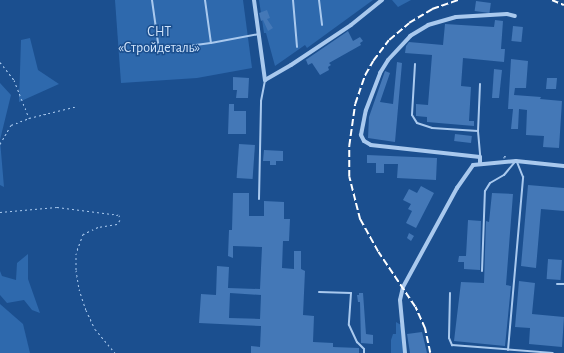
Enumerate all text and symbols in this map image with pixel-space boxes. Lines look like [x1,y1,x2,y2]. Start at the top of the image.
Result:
park label: СНТ «Стройдеталь» [118,24,200,56]

